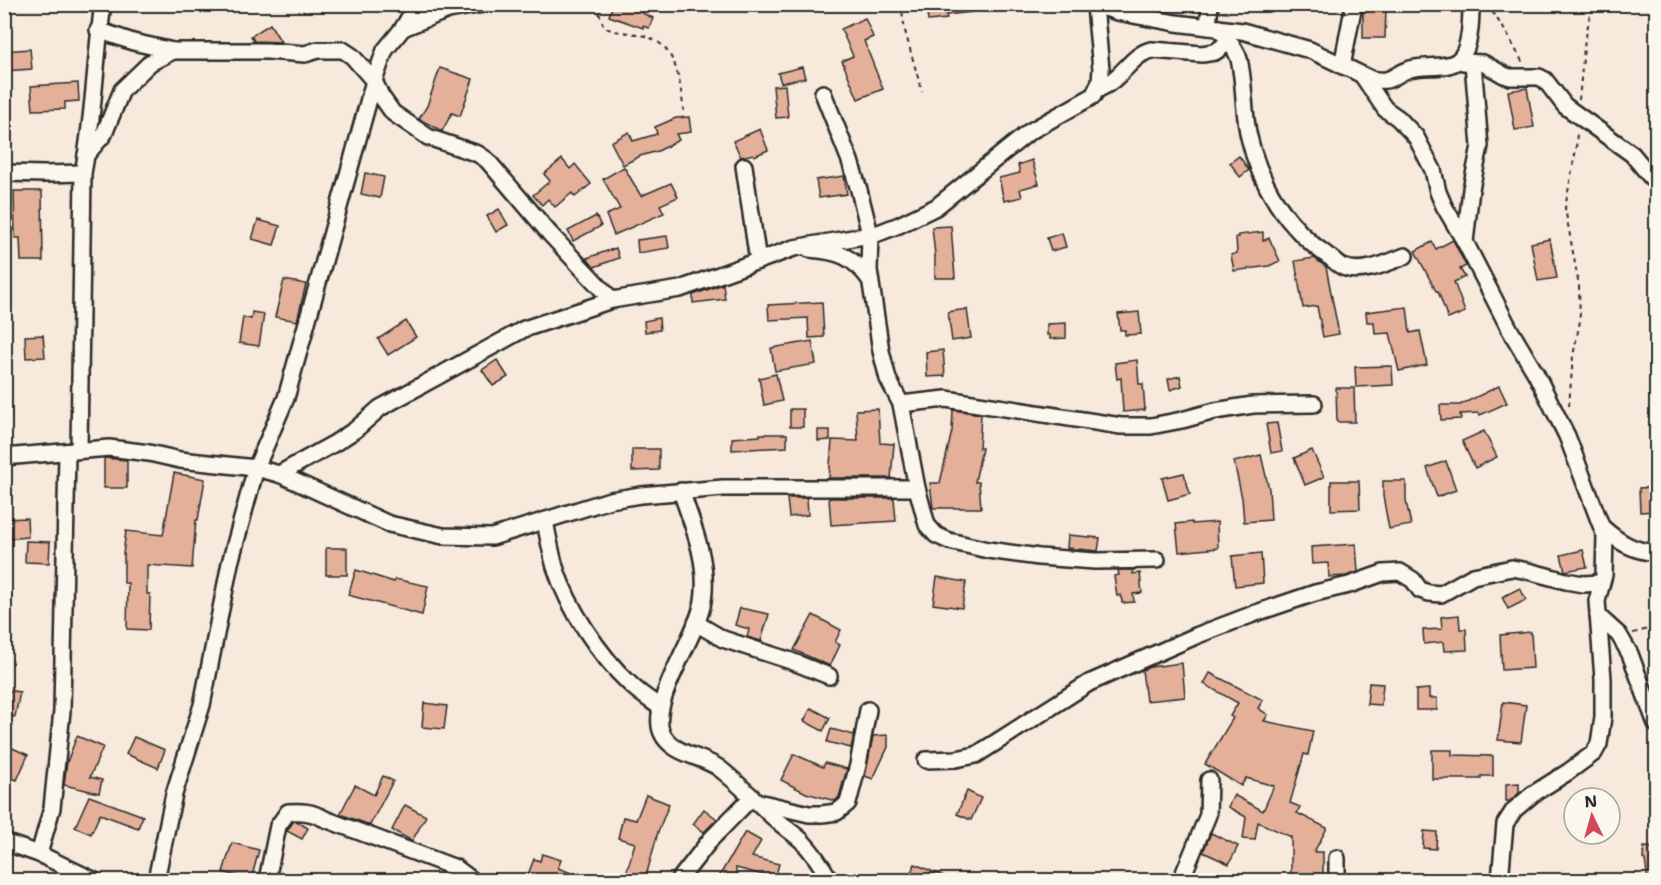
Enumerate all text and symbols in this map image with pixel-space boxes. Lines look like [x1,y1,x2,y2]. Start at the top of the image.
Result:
north arrow [1562,786,1622,846]
text: N [1584,791,1598,813]

